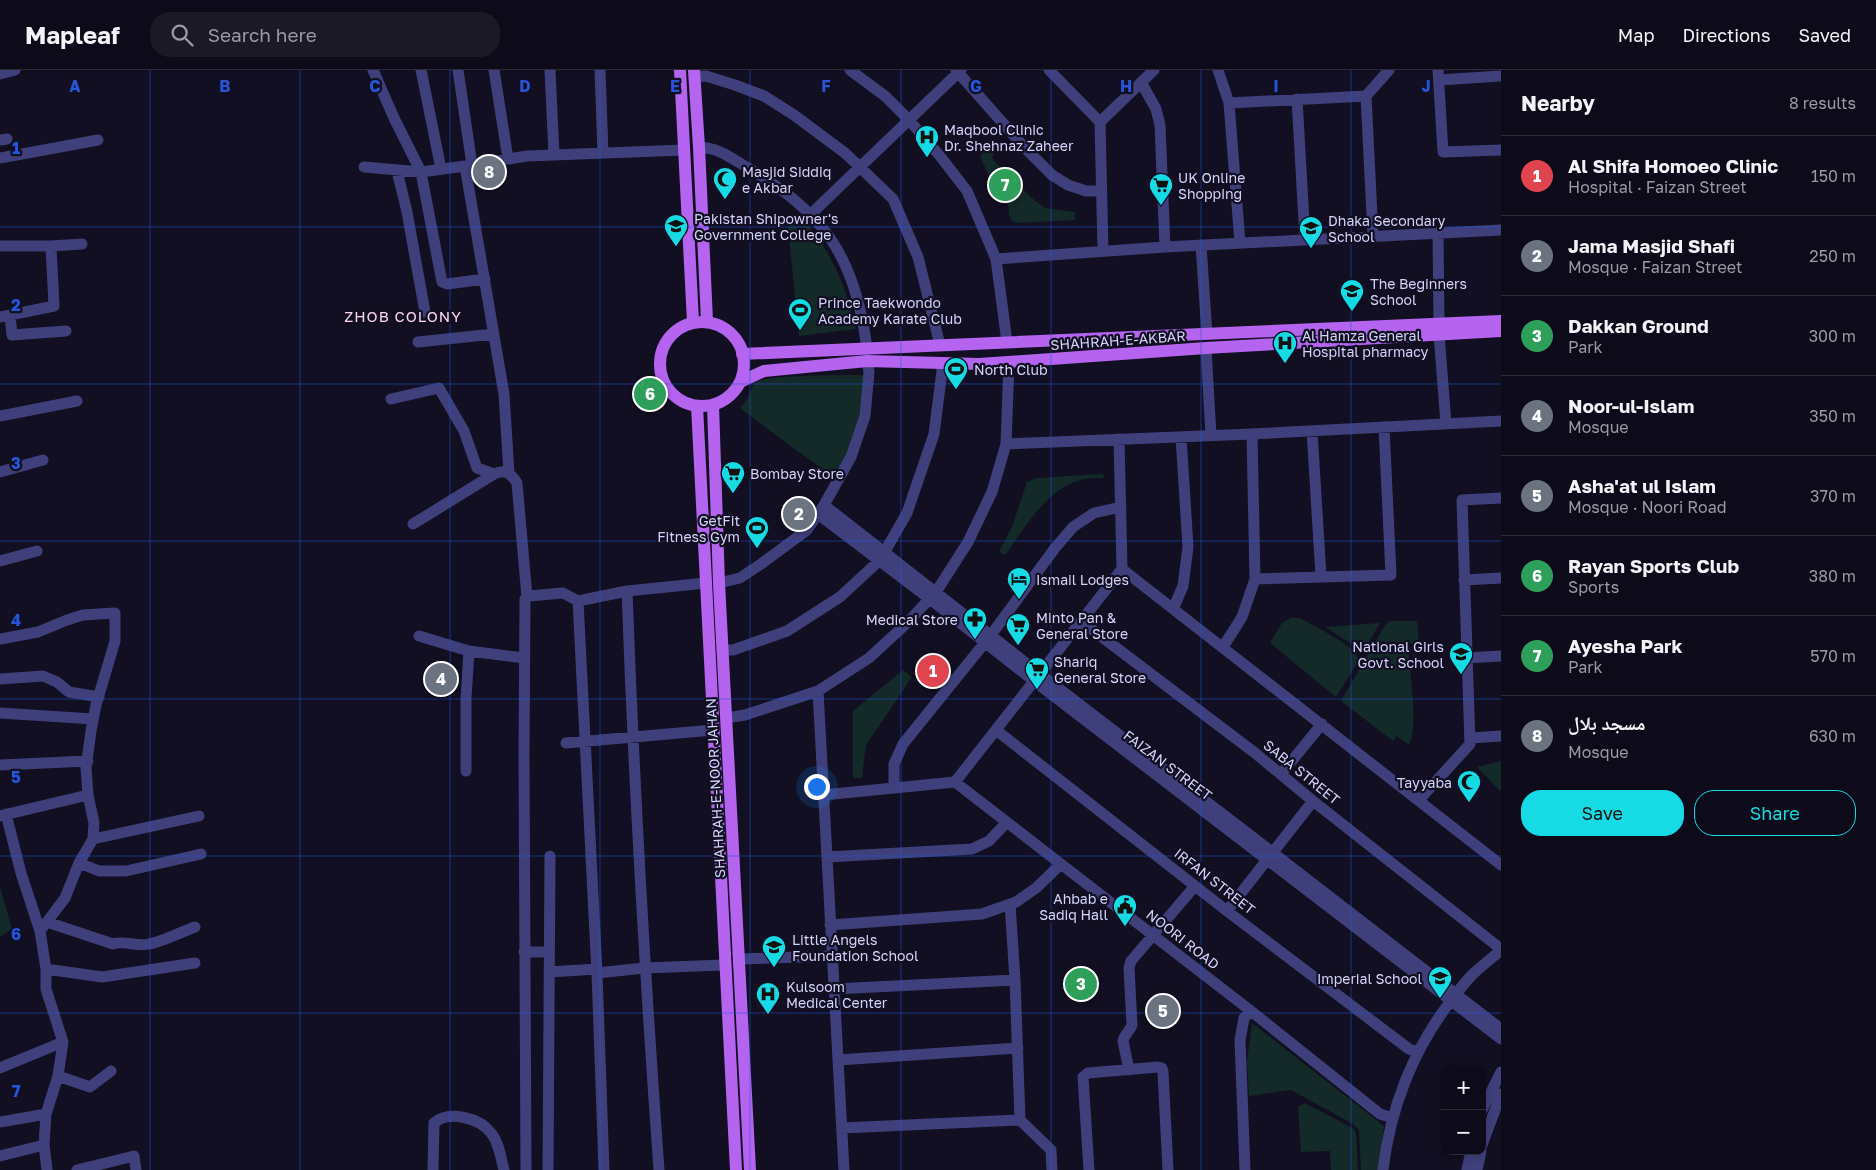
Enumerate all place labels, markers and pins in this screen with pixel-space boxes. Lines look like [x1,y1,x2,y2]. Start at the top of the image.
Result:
place label: Maqbool Clinic Dr. Shehnaz Zaheer [944,121,1074,154]
hospital icon: Maqbool Clinic Dr. Shehnaz Zaheer [914,124,940,158]
pin: 8 [473,153,505,191]
place label: Masjid Siddiq e Akbar [742,163,831,196]
mosque icon: Masjid Siddiq e Akbar [712,166,738,200]
pin: 7 [989,166,1021,204]
place label: UK Online Shopping [1178,169,1245,202]
supermarket icon: UK Online Shopping [1148,172,1174,206]
place label: Pakistan Shipowner's Government College [694,210,838,243]
place label: Dhaka Secondary School [1328,212,1446,245]
school or university icon: Pakistan Shipowner's Government College [663,213,689,247]
school or university icon: Dhaka Secondary School [1298,215,1324,249]
place label: The Beginners School [1370,275,1467,308]
school or university icon: The Beginners School [1339,278,1365,312]
place label: Prince Taekwondo Academy Karate Club [818,294,962,327]
sports icon: Prince Taekwondo Academy Karate Club [787,297,813,331]
place label: Al Hamza General Hospital pharmacy [1302,327,1429,360]
hospital icon: Al Hamza General Hospital pharmacy [1272,330,1298,364]
sports icon: North Club [943,356,969,390]
place label: North Club [974,361,1048,378]
pin: 6 [634,375,666,413]
supermarket icon: Bombay Store [720,460,746,494]
place label: Bombay Store [750,465,844,482]
pin: 2 [783,495,815,533]
place label: GetFit Fitness Gym [657,512,740,545]
sports icon: GetFit Fitness Gym [744,515,770,549]
hotel icon: Ismail Lodges [1006,566,1032,600]
place label: Ismail Lodges [1036,571,1129,588]
pharmacy icon: Medical Store [962,606,988,640]
place label: Minto Pan & General Store [1036,609,1128,642]
place label: Medical Store [866,611,958,628]
supermarket icon: Minto Pan & General Store [1005,612,1031,646]
place label: National Girls Govt. School [1352,638,1444,671]
school or university icon: National Girls Govt. School [1448,641,1474,675]
pin: 1 [917,652,949,690]
place label: Shariq General Store [1054,653,1146,686]
supermarket icon: Shariq General Store [1024,656,1050,690]
pin: 4 [425,660,457,698]
mosque icon: Tayyaba [1456,769,1482,803]
place label: Tayyaba [1397,774,1452,791]
place label: Ahbab e Sadiq Hall [1039,890,1108,923]
public building icon: Ahbab e Sadiq Hall [1112,893,1138,927]
place label: Little Angels Foundation School [792,931,918,964]
school or university icon: Little Angels Foundation School [761,934,787,968]
pin: 3 [1065,965,1097,1003]
school or university icon: Imperial School [1427,965,1453,999]
place label: Imperial School [1317,970,1422,987]
place label: Kulsoom Medical Center [786,978,888,1011]
hospital icon: Kulsoom Medical Center [755,981,781,1015]
pin: 5 [1147,992,1179,1030]

